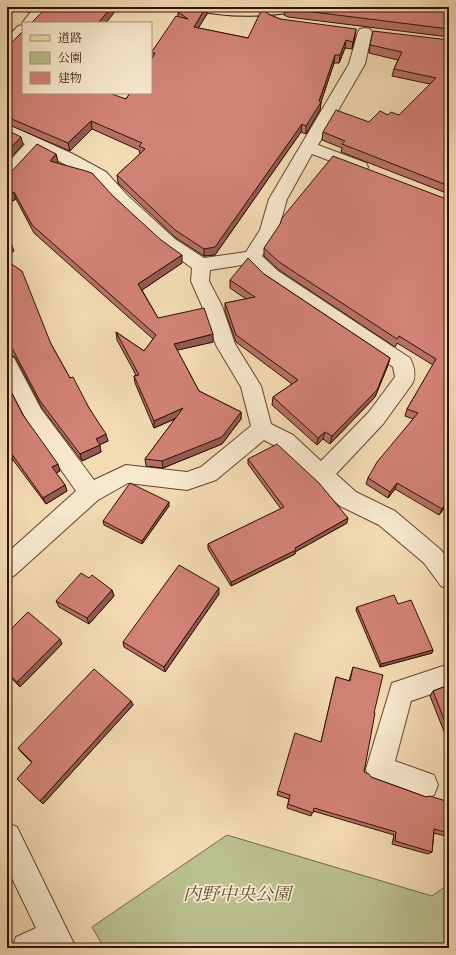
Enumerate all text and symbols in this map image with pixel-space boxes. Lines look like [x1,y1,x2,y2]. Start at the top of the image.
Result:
legend [22,22,152,94]
text: 道路 [58,30,82,46]
text: 公園 [58,50,82,66]
text: 建物 [58,70,82,86]
park label: 内野中央公園 [183,882,294,905]

